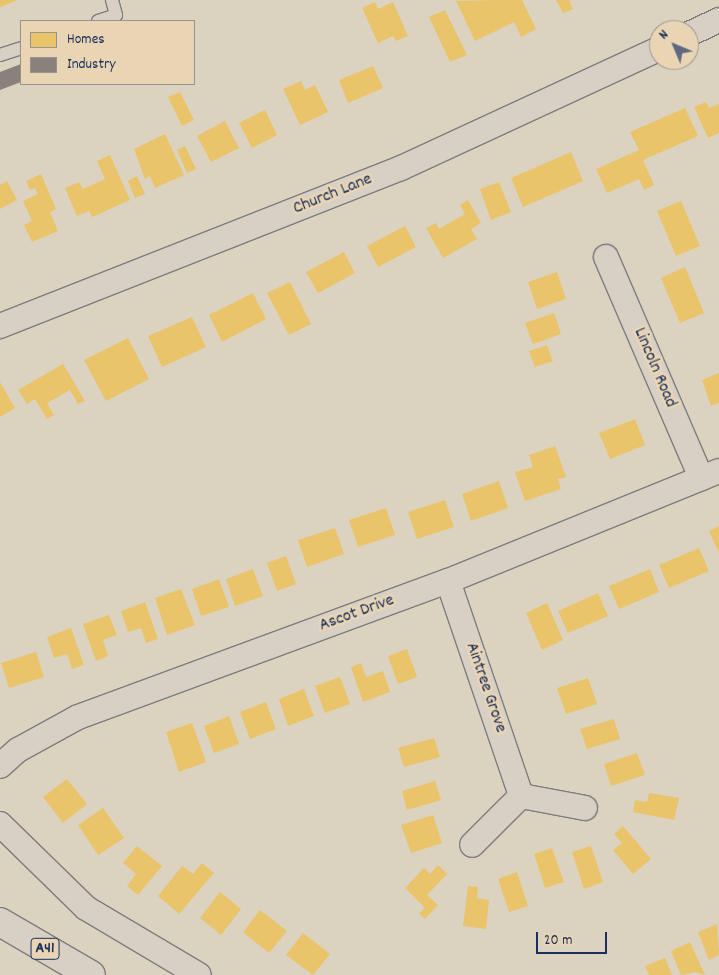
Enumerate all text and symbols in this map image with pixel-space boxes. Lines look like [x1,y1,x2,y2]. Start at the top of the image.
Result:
legend [20,20,195,85]
north arrow [649,20,699,70]
text: N [655,26,674,45]
text: Homes [67,29,105,51]
text: Industry [67,54,116,76]
street label: Church Lane [290,169,376,221]
street label: Lincoln Road [628,325,680,411]
street label: Ascot Drive [317,590,397,638]
street label: Aintree Grove [459,640,511,736]
scale bar [539,922,610,954]
text: 20 m [544,930,572,952]
road number: A41 [30,936,60,962]

